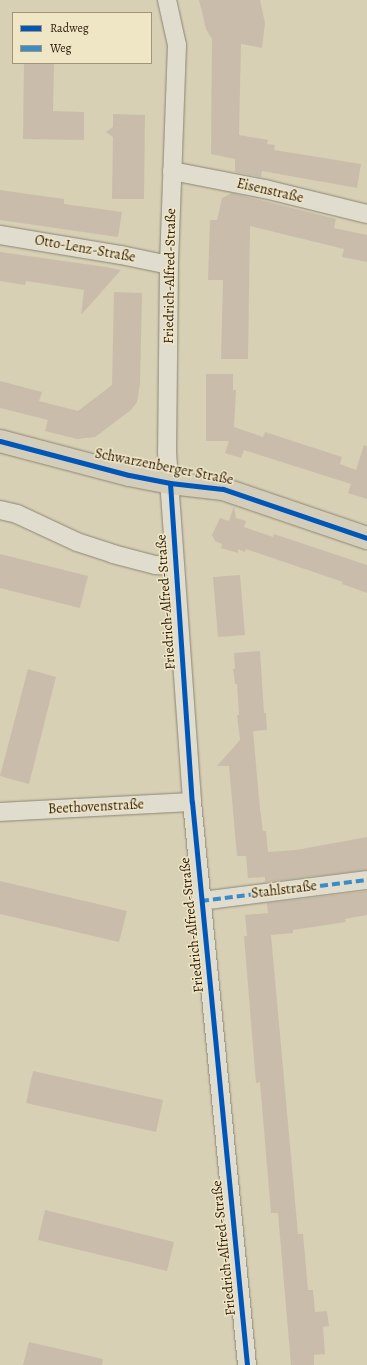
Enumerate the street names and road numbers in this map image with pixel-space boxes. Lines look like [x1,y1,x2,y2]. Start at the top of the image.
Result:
street label: Eisenstraße [235,175,305,207]
street label: Friedrich-Alfred-Straße [160,208,180,344]
street label: Otto-Lenz-Straße [33,232,137,266]
street label: Schwarzenberger Straße [93,445,235,489]
street label: Friedrich-Alfred-Straße [153,534,179,670]
street label: Beethovenstraße [48,796,144,818]
street label: Friedrich-Alfred-Straße [177,857,207,993]
street label: Stahlstraße [250,878,318,902]
street label: Friedrich-Alfred-Straße [209,1180,239,1316]

